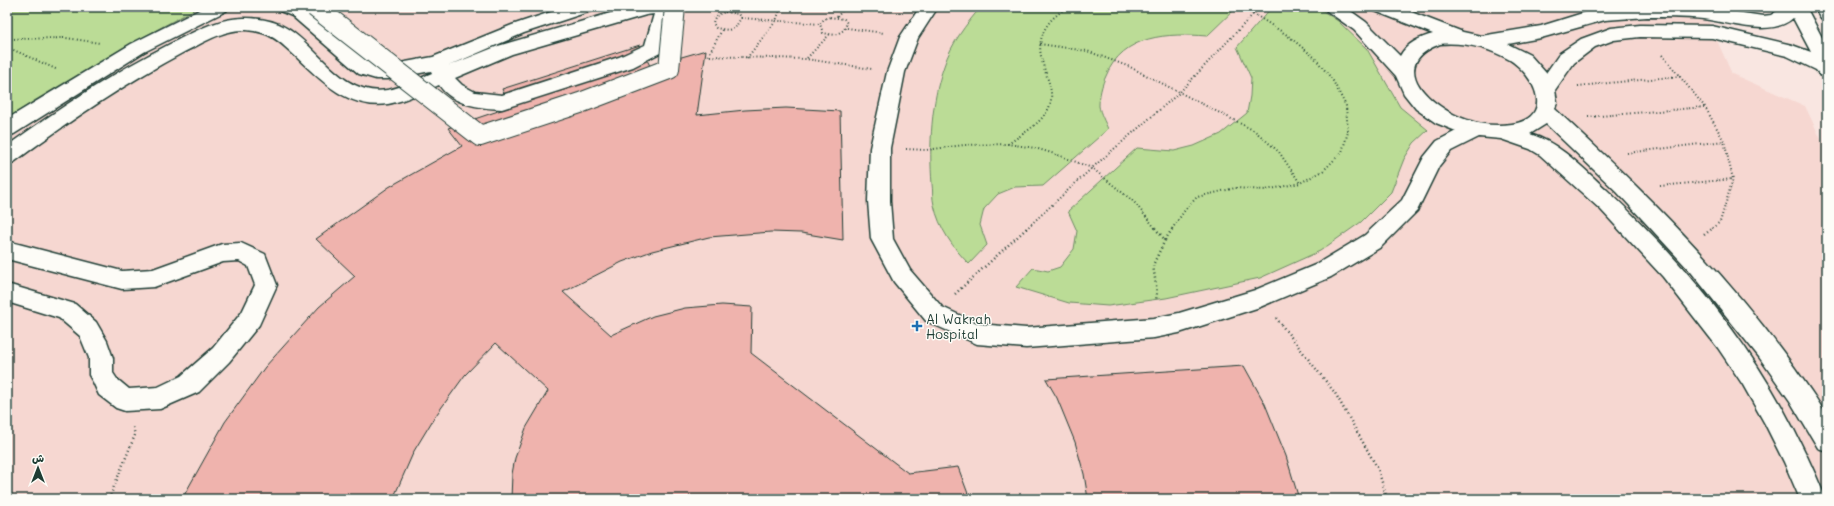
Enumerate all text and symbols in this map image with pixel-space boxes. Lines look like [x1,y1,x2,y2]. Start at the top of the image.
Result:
place label: Al Wakrah Hospital [926,310,991,342]
marker: Al Wakrah Hospital [911,320,923,332]
north arrow [18,448,58,488]
text: ش [32,450,44,465]

